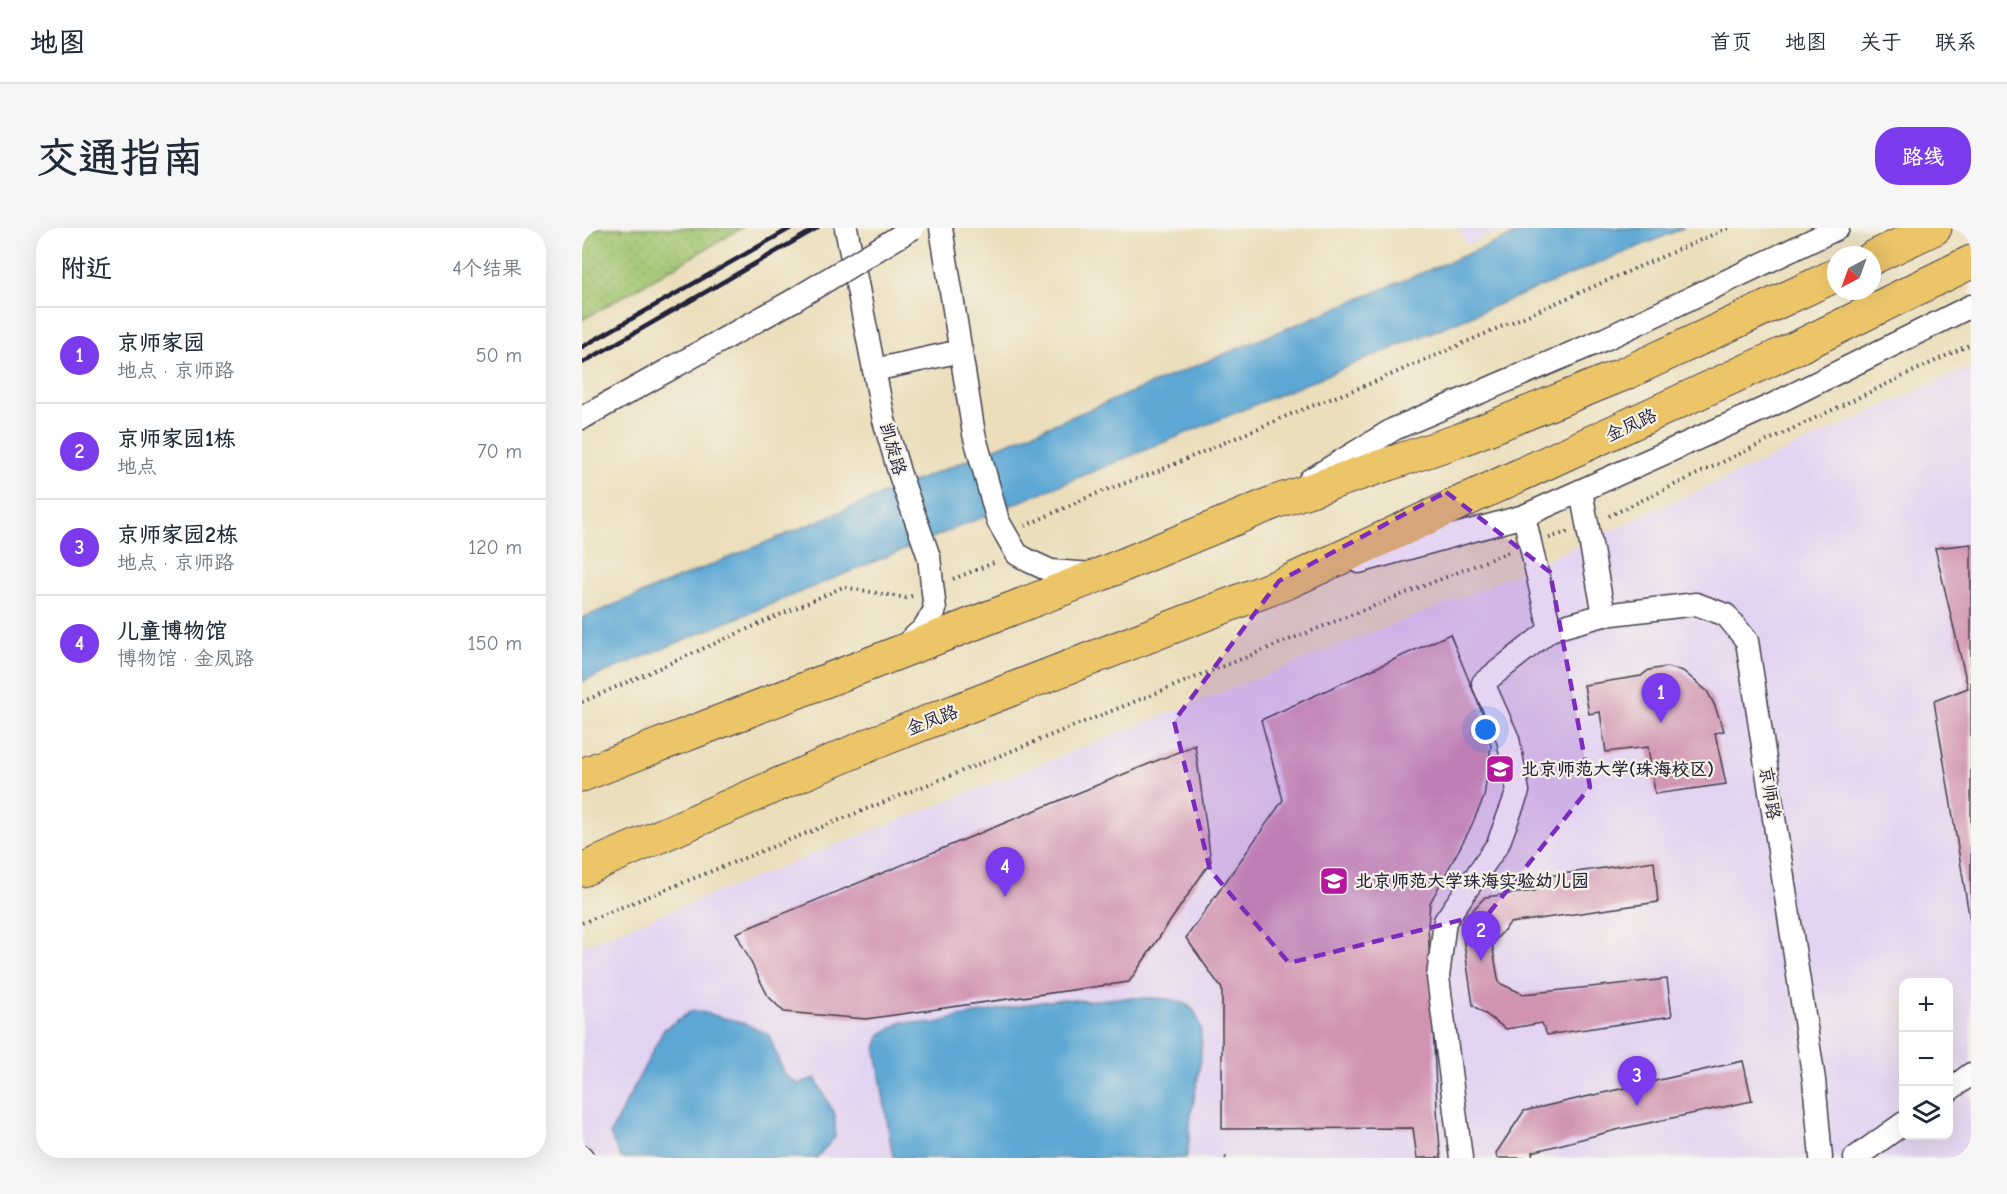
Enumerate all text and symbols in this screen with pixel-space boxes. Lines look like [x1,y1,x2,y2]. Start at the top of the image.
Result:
text: 地图 [30,27,86,59]
text: 首页 [1710,30,1752,54]
text: 地图 [1785,30,1827,54]
text: 关于 [1860,30,1902,54]
text: 联系 [1935,30,1977,54]
button: 路线 [1875,127,1971,185]
text: 交通指南 [36,134,204,183]
north arrow [1827,246,1881,300]
text: 附近 [60,254,112,284]
text: 4个结果 [452,257,522,280]
text: 京师家园 [117,330,205,356]
text: 1 [76,344,83,367]
text: 50 m [476,344,522,367]
text: 地点 · 京师路 [117,359,234,382]
street label: 金凤路 [1602,405,1660,446]
street label: 凯旋路 [875,420,910,478]
text: 京师家园1栋 [117,426,236,452]
text: 2 [75,440,84,463]
text: 70 m [477,440,522,463]
text: 地点 [117,455,157,478]
text: 京师家园2栋 [117,522,238,548]
text: 3 [75,536,84,559]
text: 120 m [468,536,522,559]
text: 地点 · 京师路 [117,551,234,574]
text: 儿童博物馆 [117,618,227,644]
text: 4 [75,632,84,655]
text: 150 m [468,632,522,655]
text: 博物馆 · 金凤路 [117,647,254,670]
pin: 1 [1642,674,1680,723]
street label: 金凤路 [903,701,961,740]
your location [1471,715,1500,744]
school or university icon: 北京师范大学(珠海校区) [1484,753,1516,785]
place label: 北京师范大学(珠海校区) [1521,759,1714,780]
street label: 京师路 [1755,765,1784,821]
pin: 4 [986,848,1024,897]
school or university icon: 北京师范大学珠海实验幼儿园 [1318,865,1350,897]
place label: 北京师范大学珠海实验幼儿园 [1355,871,1589,892]
pin: 2 [1462,912,1500,961]
map controls [1899,978,1953,1140]
button: + [1899,978,1953,1032]
button: − [1899,1032,1953,1086]
pin: 3 [1618,1056,1656,1106]
button: layers [1899,1086,1953,1140]

